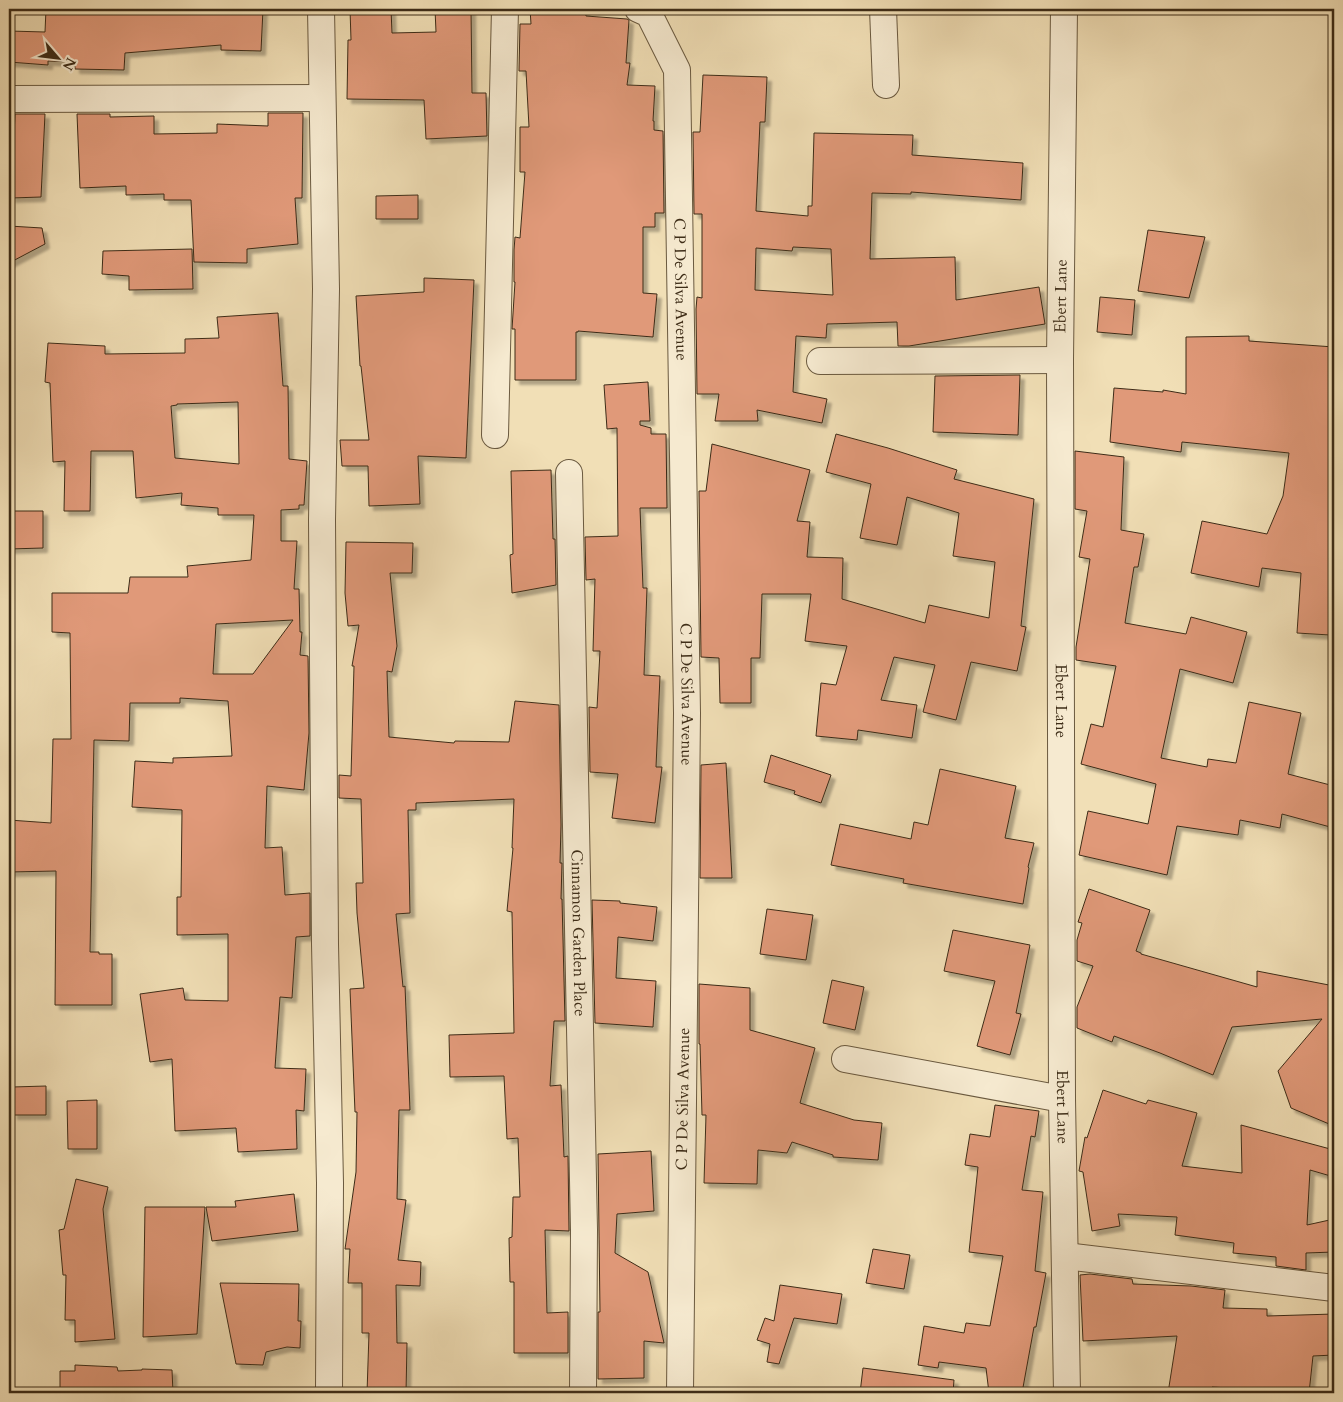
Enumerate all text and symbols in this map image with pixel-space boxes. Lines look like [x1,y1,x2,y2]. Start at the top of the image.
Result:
north arrow [32,32,82,82]
text: N [58,54,80,74]
street label: C P De Silva Avenue [668,218,693,361]
street label: Ebert Lane [1049,259,1073,333]
street label: C P De Silva Avenue [675,623,698,766]
street label: Ebert Lane [1050,664,1072,738]
street label: Cinnamon Garden Place [565,849,591,1017]
street label: C P De Silva Avenue [671,1028,695,1170]
street label: Ebert Lane [1051,1070,1074,1144]

